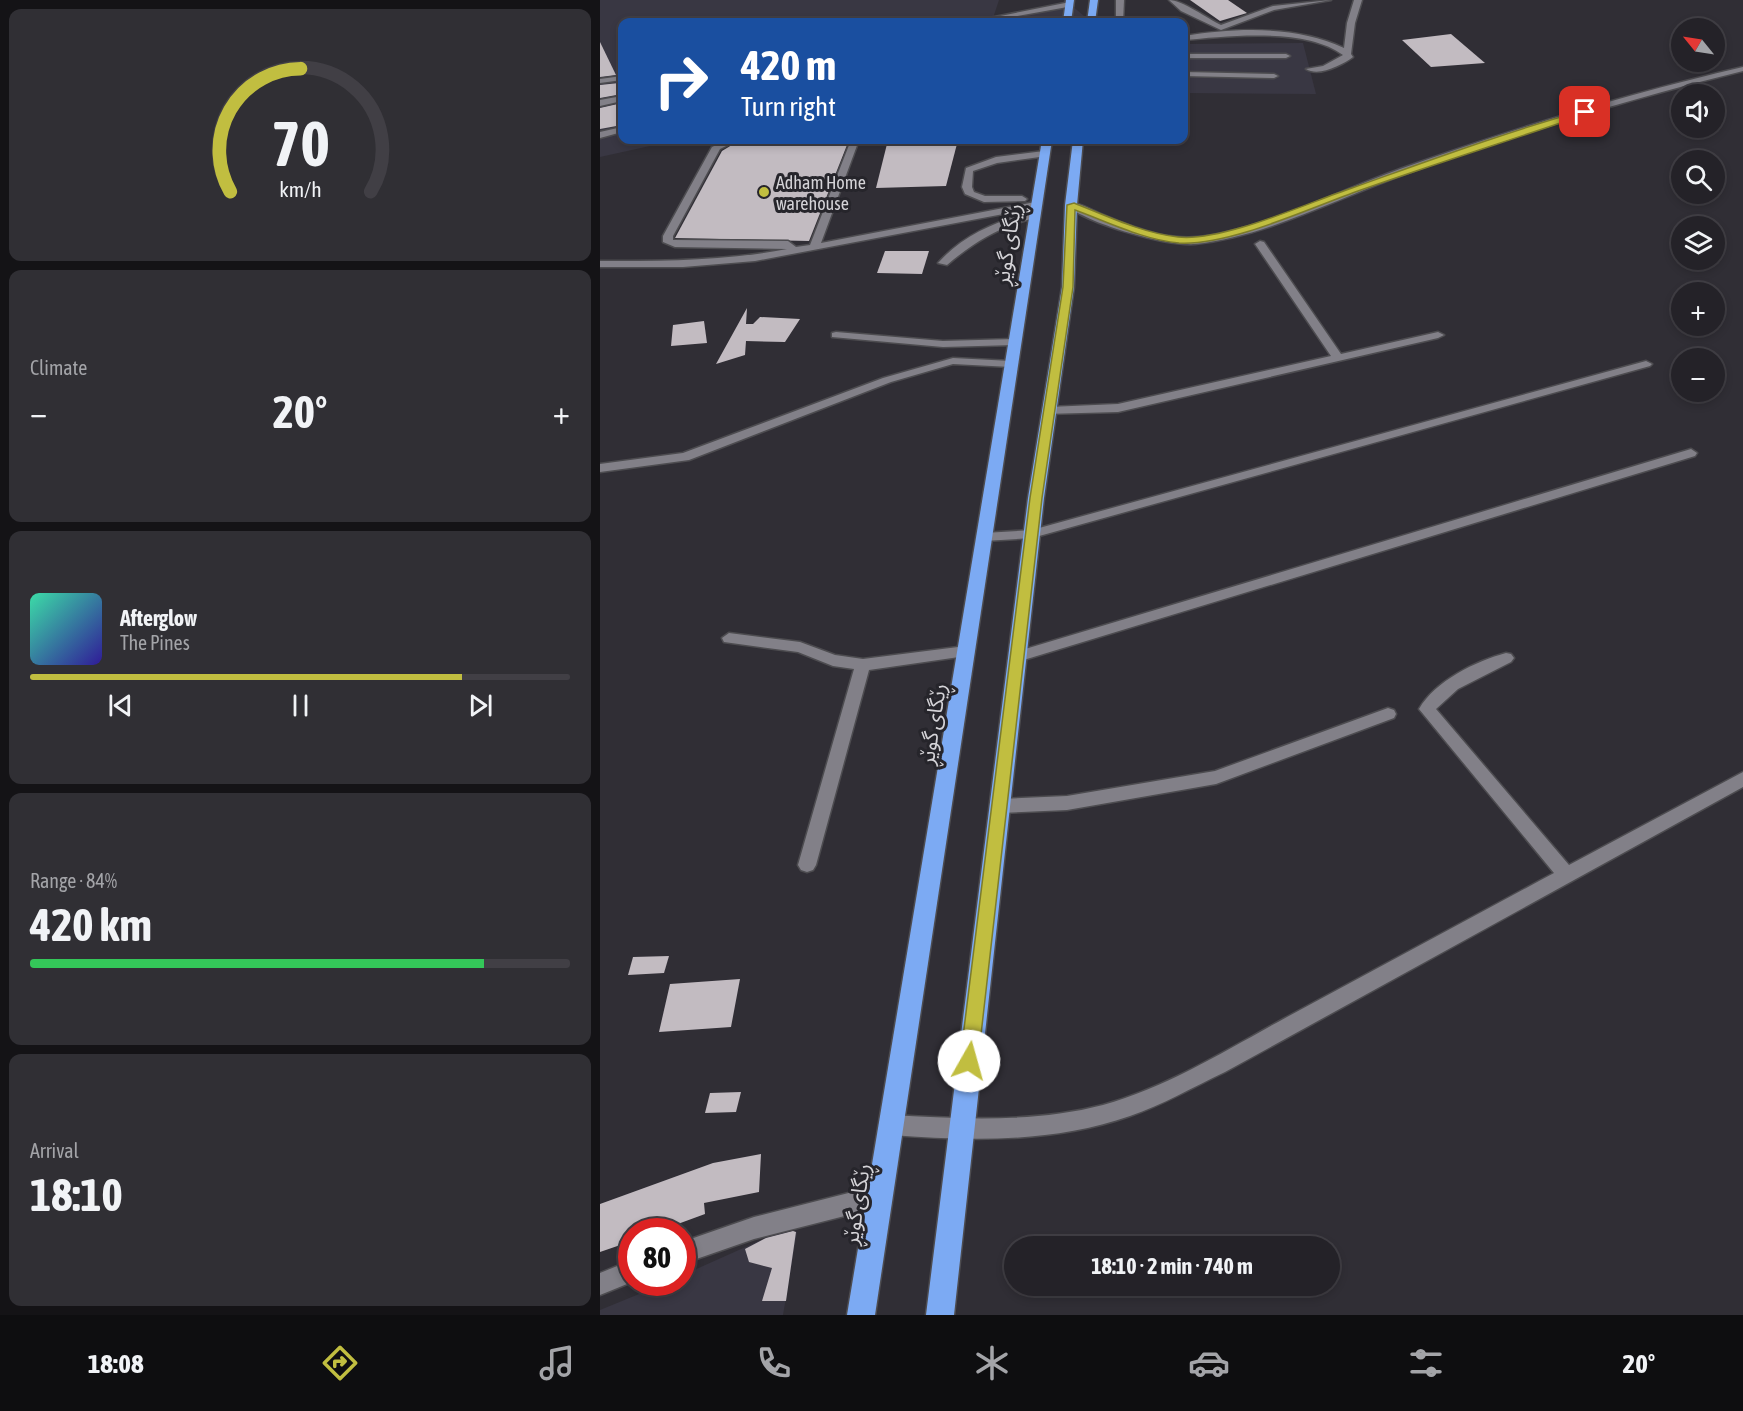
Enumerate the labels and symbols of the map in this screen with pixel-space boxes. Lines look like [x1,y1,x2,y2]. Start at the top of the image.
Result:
north arrow [1671,18,1725,72]
pin [1559,86,1610,137]
place label: Adham Home warehouse [776,172,866,214]
marker: Adham Home warehouse [757,185,771,199]
street label: ڕێگای گوێڕ [989,202,1032,288]
street label: ڕێگای گوێڕ [914,682,957,768]
position arrow [937,1029,1001,1093]
street label: ڕێگای گوێڕ [838,1162,881,1248]
speed limit sign: 80 [618,1218,696,1296]

